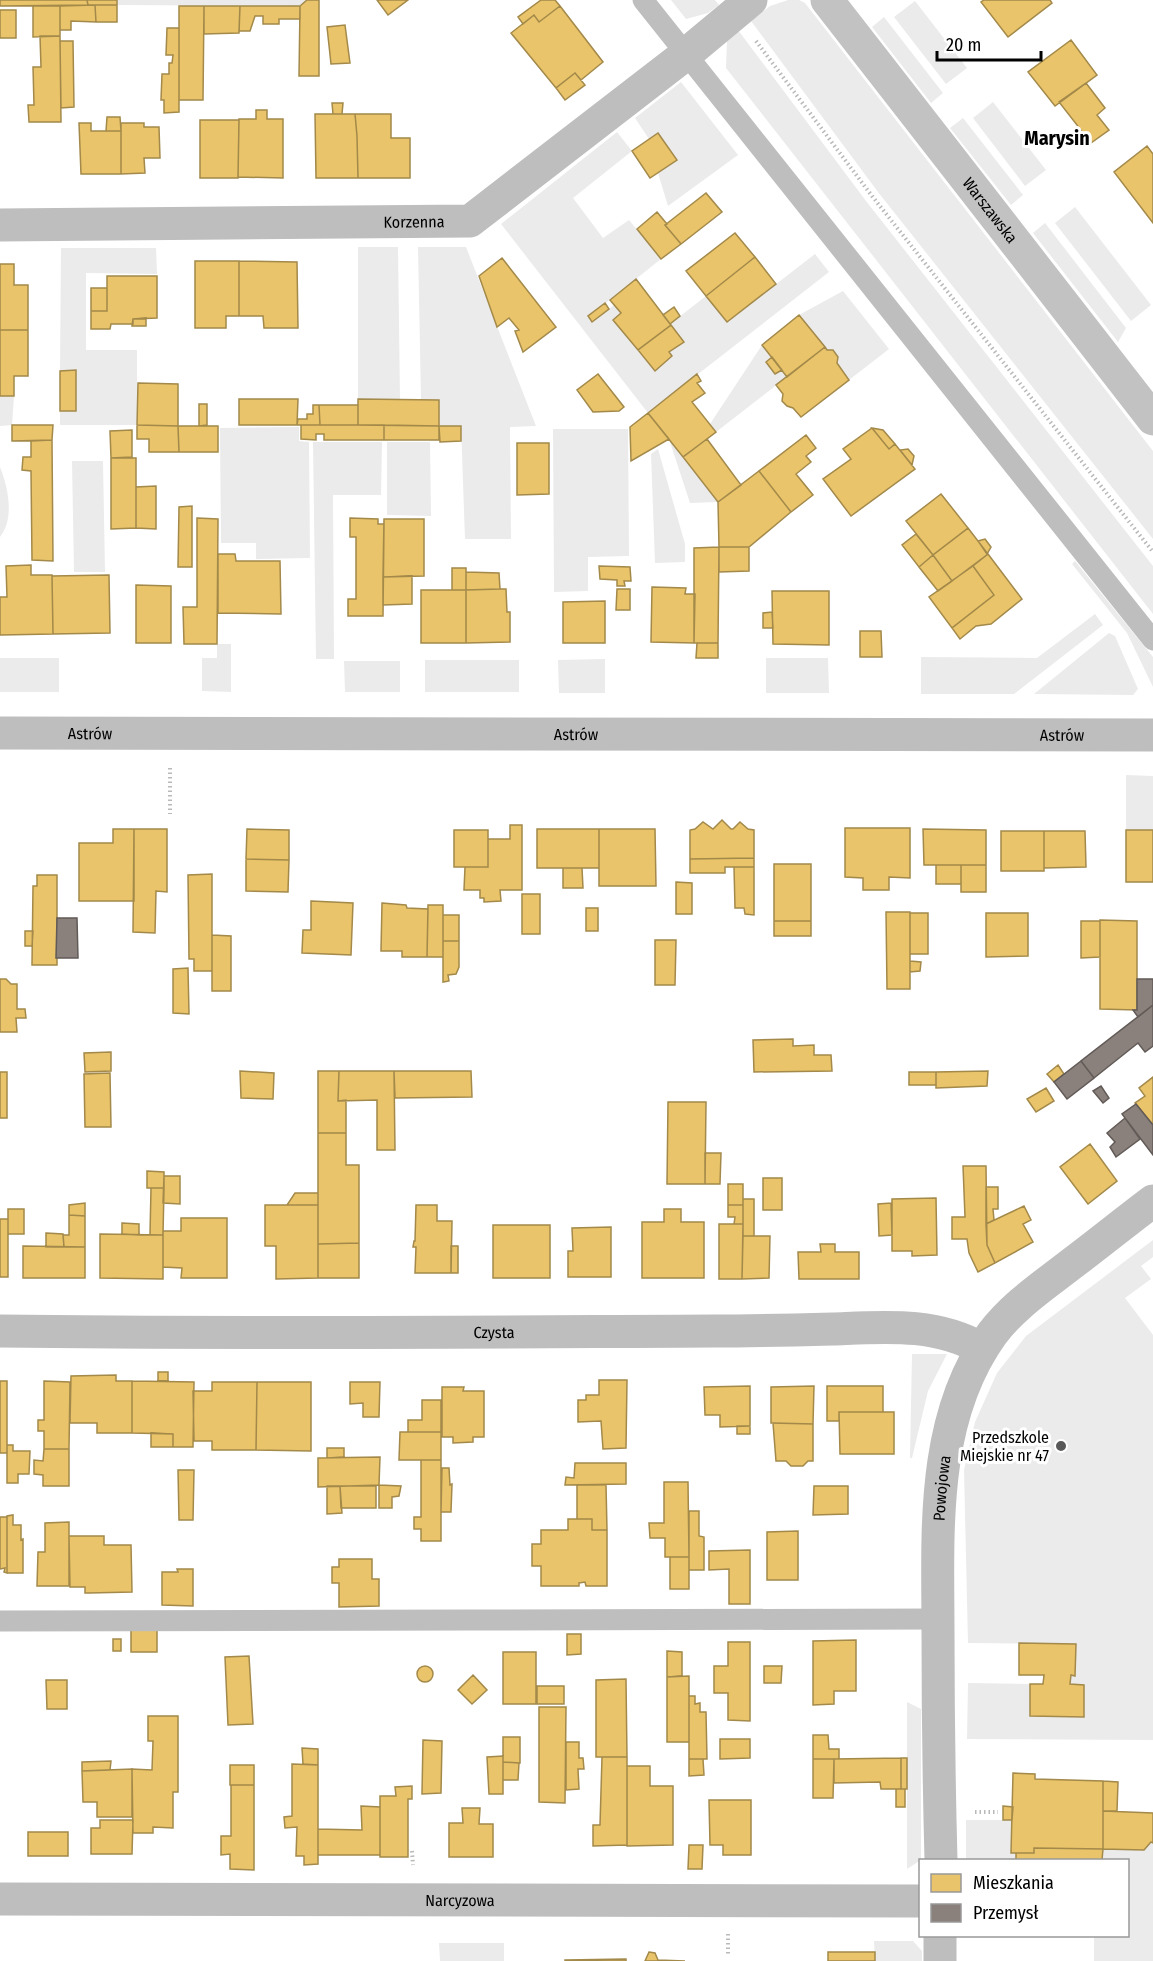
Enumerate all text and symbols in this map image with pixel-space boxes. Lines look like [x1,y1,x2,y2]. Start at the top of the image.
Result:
scale bar [937,24,1040,62]
text: 20 m [946,34,981,56]
district label: Marysin [1024,126,1090,150]
street label: Warszawska [959,173,1022,247]
street label: Korzenna [383,212,445,231]
street label: Astrów [68,724,113,743]
street label: Astrów [554,724,599,744]
street label: Astrów [1040,725,1085,744]
street label: Czysta [473,1322,515,1342]
place label: Przedszkole Miejskie nr 47 [960,1428,1050,1465]
marker: Przedszkole Miejskie nr 47 [1054,1439,1068,1453]
street label: Powojowa [929,1454,954,1521]
legend [919,1859,1129,1937]
text: Mieszkania [973,1872,1054,1894]
street label: Narcyzowa [425,1890,495,1910]
text: Przemysł [973,1902,1039,1924]

